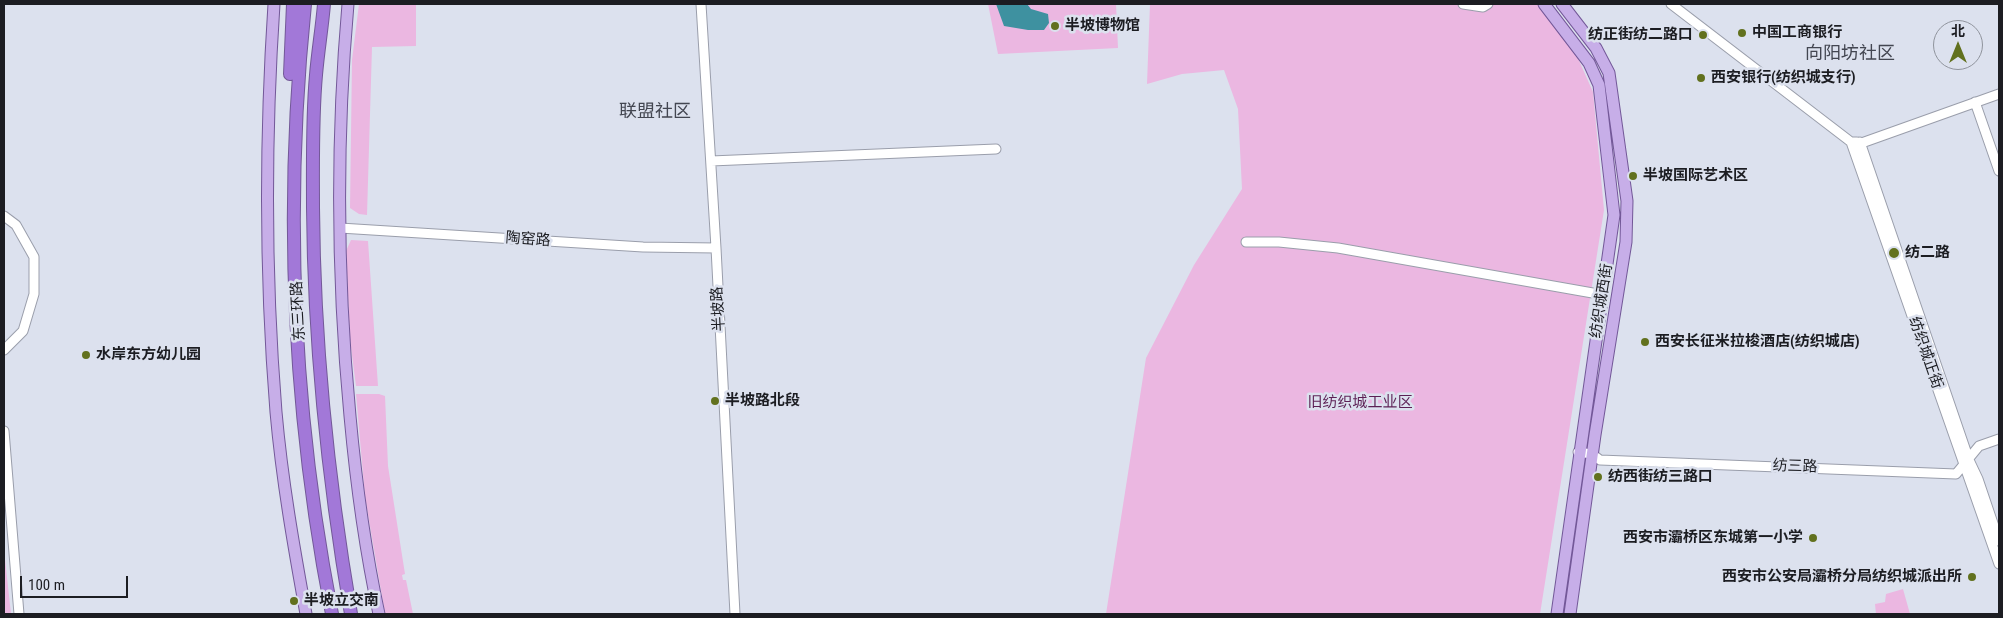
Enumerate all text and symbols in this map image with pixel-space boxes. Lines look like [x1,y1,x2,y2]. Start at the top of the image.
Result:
place label: 半坡博物馆 [1065,17,1140,35]
marker: 半坡博物馆 [1049,20,1061,32]
north arrow [1933,20,1983,70]
text: 北 [1951,23,1965,39]
place label: 中国工商银行 [1752,24,1842,42]
place label: 纺正街纺二路口 [1588,26,1693,44]
marker: 中国工商银行 [1736,27,1748,39]
marker: 纺正街纺二路口 [1697,29,1709,41]
district label: 向阳坊社区 [1805,43,1895,65]
place label: 西安银行(纺织城支行) [1711,69,1856,87]
marker: 西安银行(纺织城支行) [1695,72,1707,84]
district label: 联盟社区 [619,101,691,123]
place label: 半坡国际艺术区 [1643,167,1748,185]
marker: 半坡国际艺术区 [1627,170,1639,182]
street label: 陶窑路 [505,229,551,251]
place label: 纺二路 [1905,244,1950,262]
marker: 纺二路 [1887,246,1901,260]
street label: 纺织城西街 [1587,263,1617,339]
street label: 东三环路 [288,281,310,341]
street label: 半坡路 [709,286,729,332]
street label: 纺织城正街 [1904,315,1946,391]
place label: 西安长征米拉梭酒店(纺织城店) [1655,333,1860,351]
marker: 西安长征米拉梭酒店(纺织城店) [1639,336,1651,348]
place label: 水岸东方幼儿园 [96,346,201,364]
marker: 水岸东方幼儿园 [80,349,92,361]
place label: 半坡路北段 [725,392,800,410]
park label: 旧纺织城工业区 [1308,394,1412,412]
marker: 半坡路北段 [709,395,721,407]
street label: 纺三路 [1772,457,1818,477]
place label: 纺西街纺三路口 [1608,468,1713,486]
marker: 纺西街纺三路口 [1592,471,1604,483]
place label: 西安市灞桥区东城第一小学 [1623,529,1803,547]
marker: 西安市灞桥区东城第一小学 [1807,532,1819,544]
scale bar [22,566,130,598]
place label: 西安市公安局灞桥分局纺织城派出所 [1722,568,1962,586]
marker: 西安市公安局灞桥分局纺织城派出所 [1966,571,1978,583]
text: 100 m [28,576,65,594]
place label: 半坡立交南 [304,592,379,610]
marker: 半坡立交南 [288,595,300,607]

